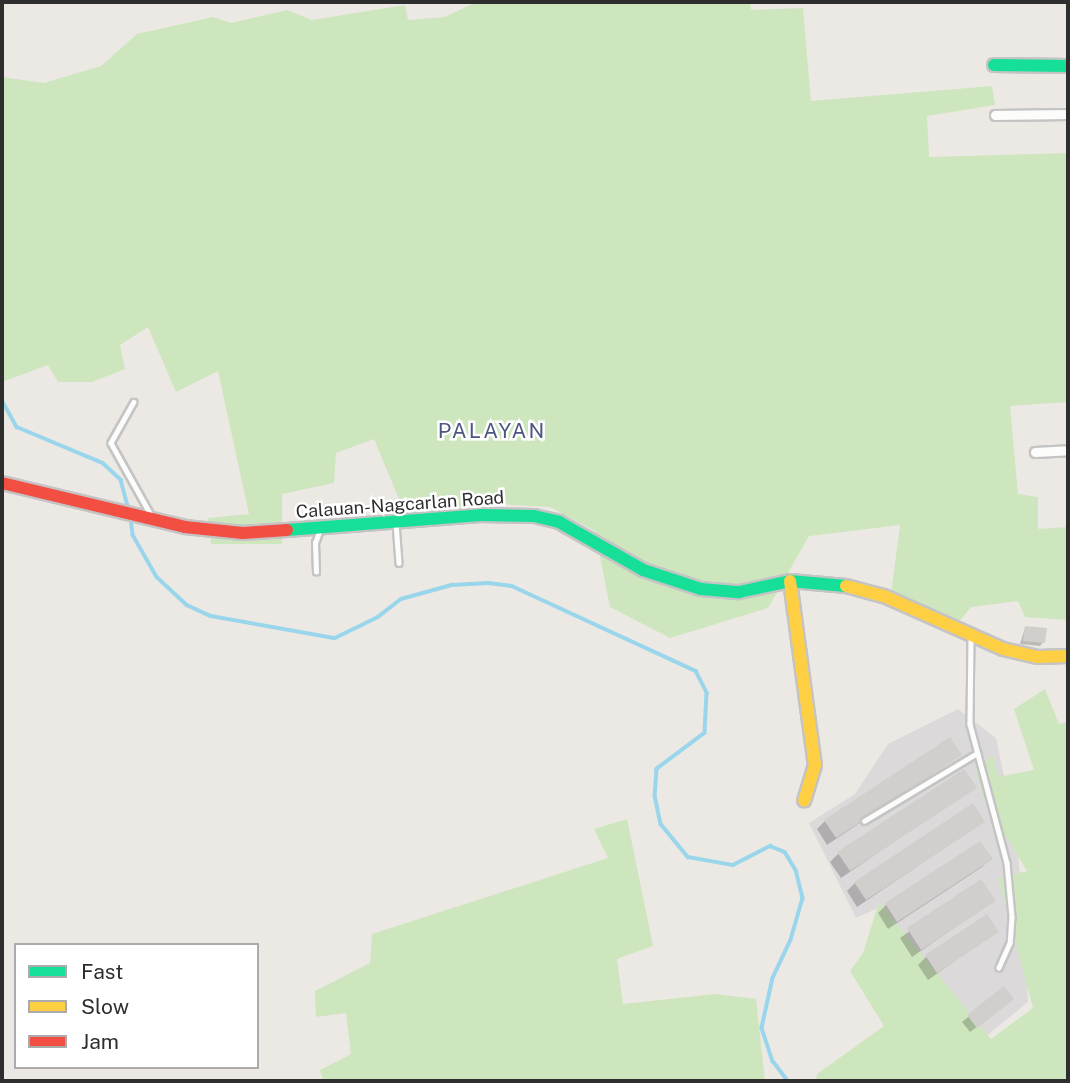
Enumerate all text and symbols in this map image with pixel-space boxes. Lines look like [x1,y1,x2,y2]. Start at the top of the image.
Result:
district label: PALAYAN [439,418,545,444]
street label: Calauan-Nagcarlan Road [295,487,505,523]
legend [14,943,259,1069]
text: Fast [81,959,123,984]
text: Slow [81,994,129,1019]
text: Jam [81,1029,119,1054]

